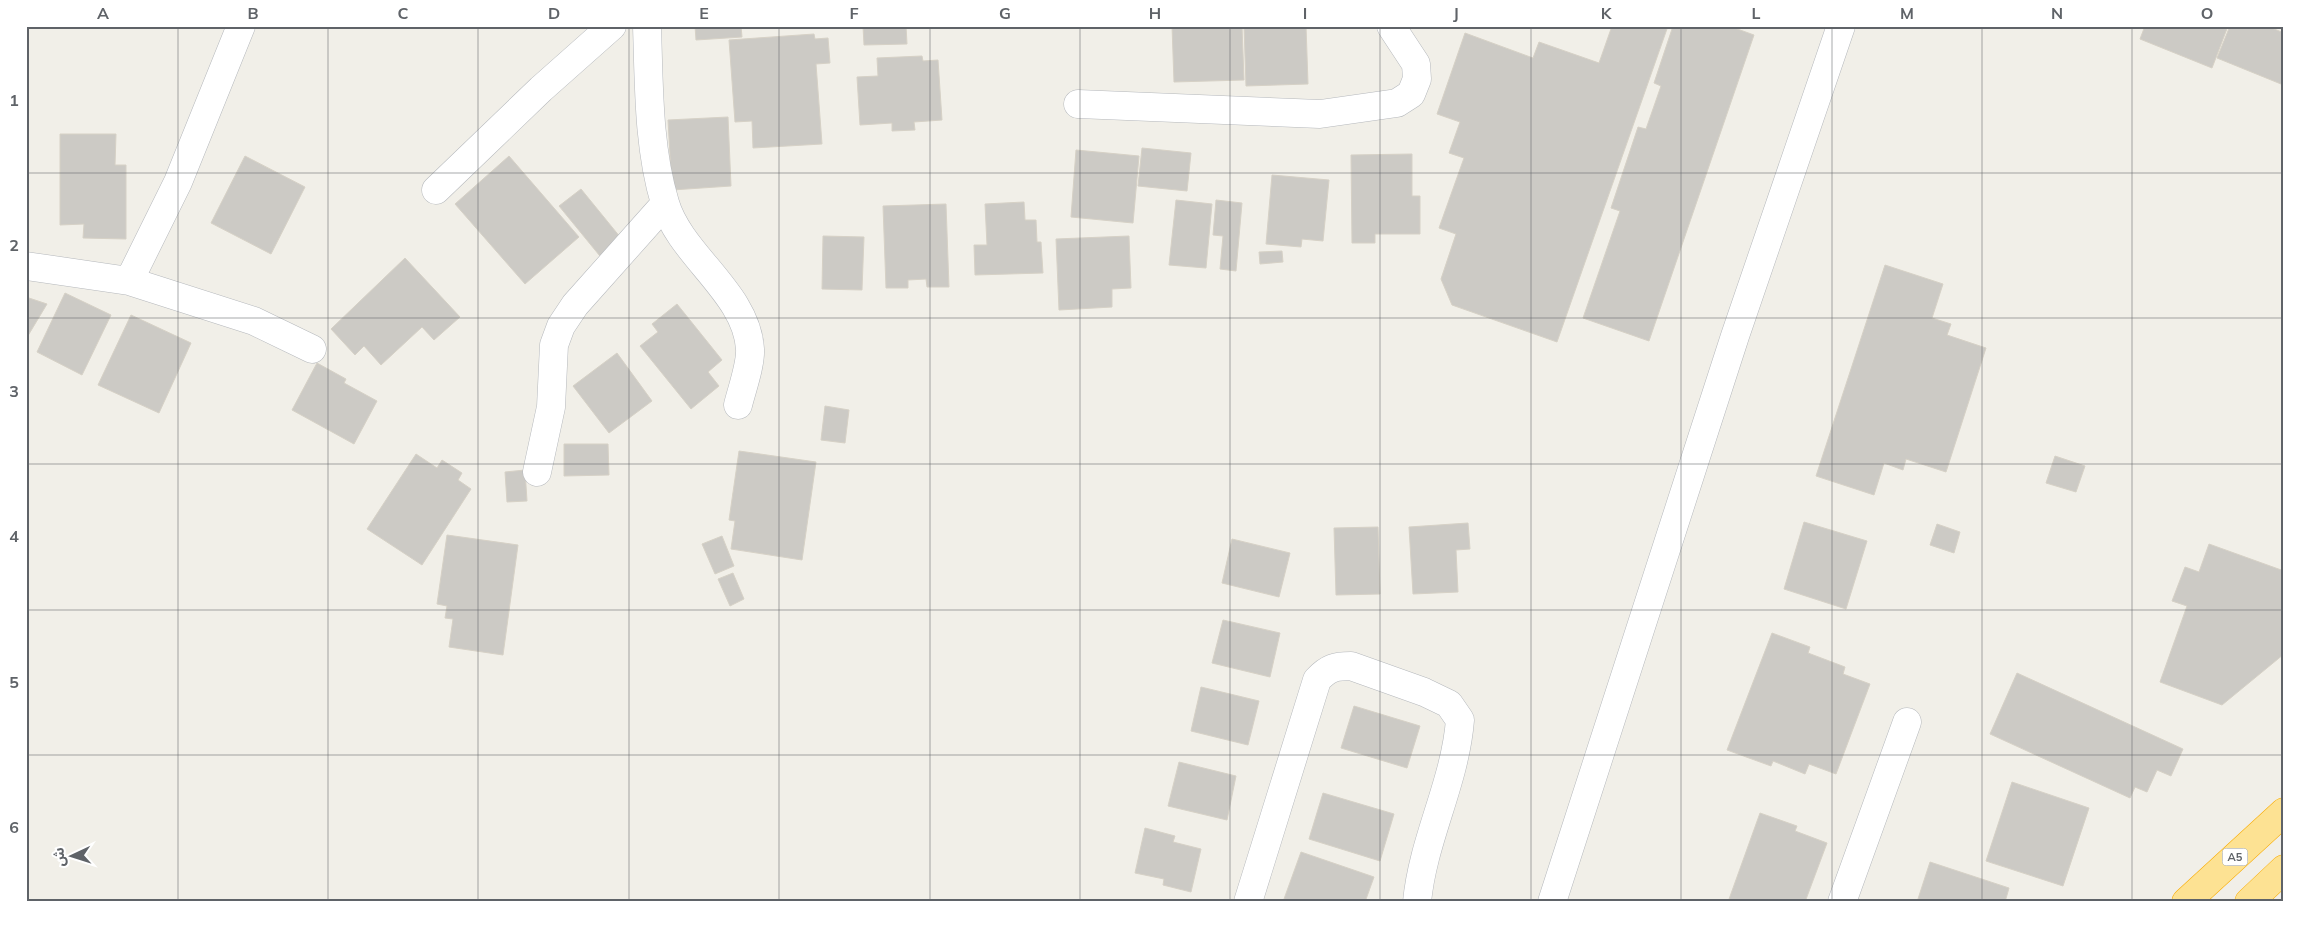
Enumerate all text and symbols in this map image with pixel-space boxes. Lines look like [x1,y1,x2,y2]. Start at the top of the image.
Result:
text: A [97,3,109,23]
text: B [247,3,259,23]
text: C [398,3,409,23]
text: D [548,3,560,23]
text: E [699,3,709,23]
text: F [849,3,859,23]
text: G [999,3,1011,23]
text: H [1149,3,1161,23]
text: I [1303,3,1307,23]
text: J [1453,3,1459,23]
text: K [1601,3,1613,23]
text: L [1752,3,1761,23]
text: M [1900,3,1914,23]
text: N [2051,3,2063,23]
text: O [2201,3,2213,23]
text: 1 [9,90,19,110]
text: 2 [9,235,19,255]
text: 3 [9,381,19,401]
text: 4 [9,526,19,546]
text: 5 [9,672,19,692]
text: 6 [9,817,19,837]
north arrow [48,830,98,880]
text: ش [49,847,69,867]
road number: A5 [2222,849,2248,866]

